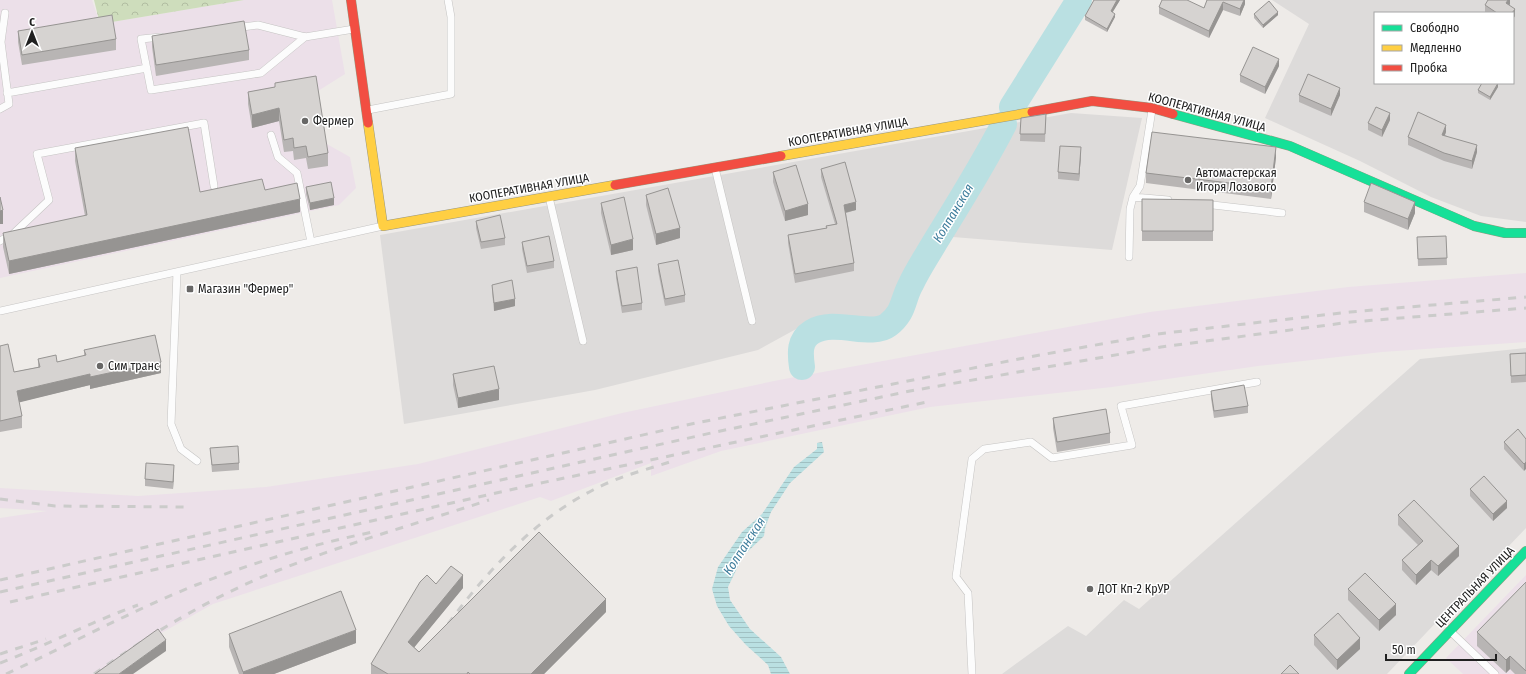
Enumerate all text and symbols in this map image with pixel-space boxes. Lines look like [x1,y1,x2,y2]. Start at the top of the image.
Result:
north arrow [12,12,52,52]
legend [1374,12,1514,84]
text: С [29,16,35,29]
text: Свободно [1410,21,1459,35]
text: Медленно [1410,41,1462,55]
text: Пробка [1410,61,1448,75]
street label: КООПЕРАТИВНАЯ УЛИЦА [1147,90,1268,135]
place label: Фермер [313,114,354,128]
street label: КООПЕРАТИВНАЯ УЛИЦА [787,114,910,149]
marker: Фермер [300,116,310,126]
place label: Автомастерская Игоря Лозового [1196,166,1277,194]
street label: КООПЕРАТИВНАЯ УЛИЦА [468,170,591,205]
marker: Автомастерская Игоря Лозового [1183,175,1193,185]
water label: Колпанская [930,181,976,245]
place label: Магазин "Фермер" [198,282,293,296]
marker: Магазин "Фермер" [185,284,195,294]
place label: Сим транс [108,359,159,373]
marker: Сим транс [95,361,105,371]
water label: Колпанская [720,514,768,578]
street label: ЦЕНТРАЛЬНАЯ УЛИЦА [1433,543,1518,630]
place label: ДОТ Кп-2 КрУР [1097,582,1170,596]
marker: ДОТ Кп-2 КрУР [1085,584,1095,594]
scale bar [1386,636,1496,662]
text: 50 m [1392,643,1416,657]

